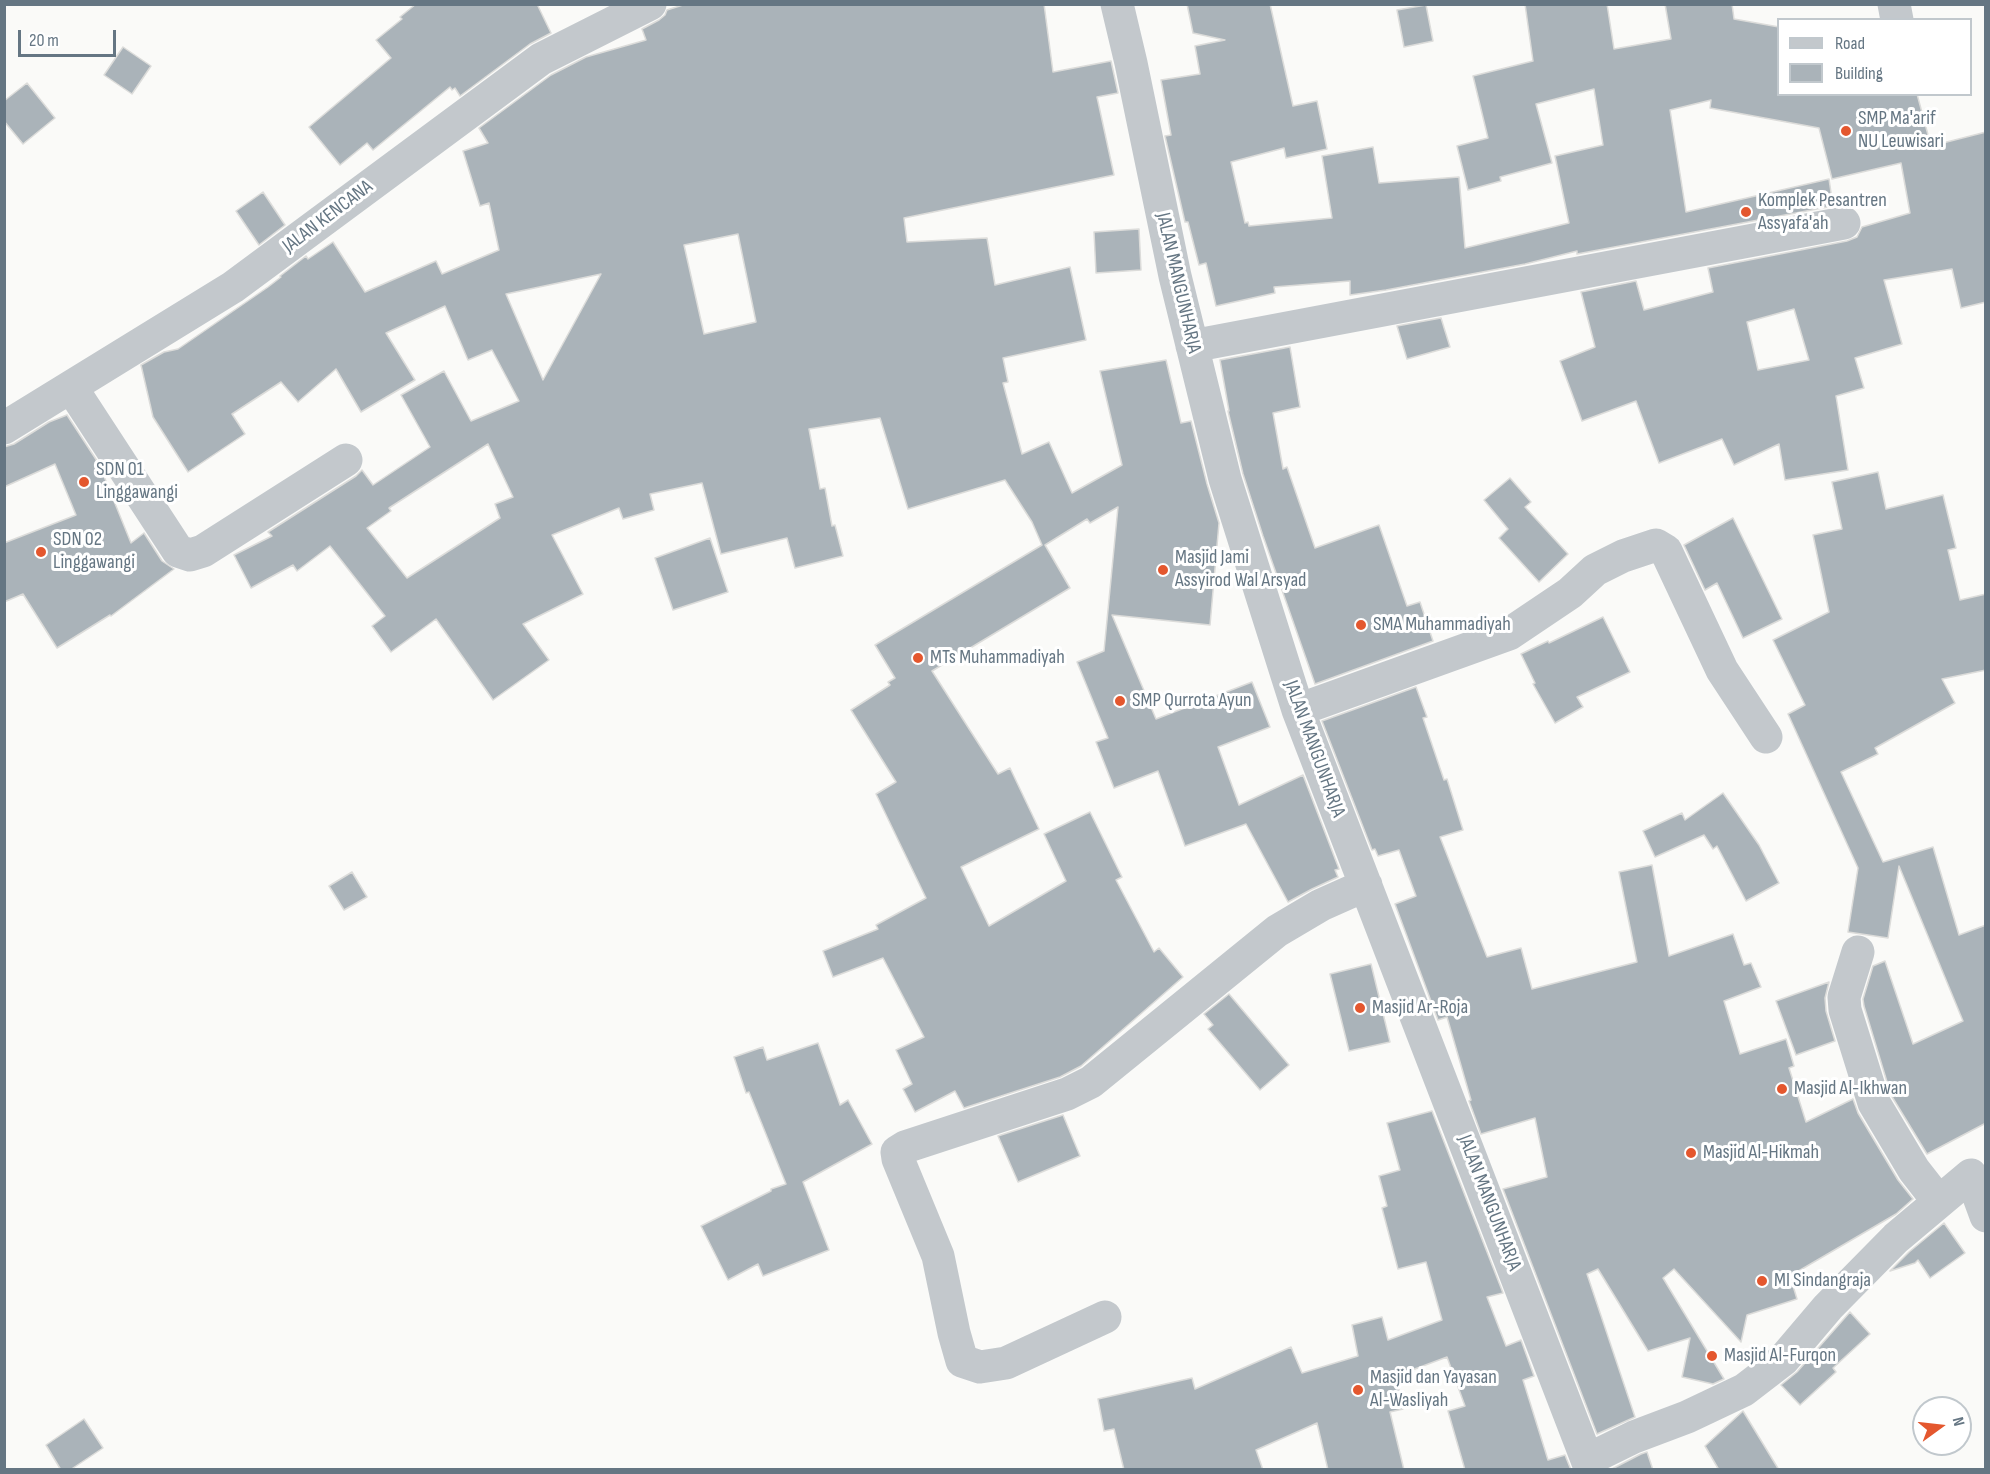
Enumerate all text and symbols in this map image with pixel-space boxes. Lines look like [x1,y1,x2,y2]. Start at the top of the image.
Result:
scale bar [21,18,118,56]
legend [1777,18,1972,96]
text: 20 m [29,30,59,51]
text: Road [1835,33,1865,54]
text: Building [1835,63,1883,84]
place label: SMP Ma'arif NU Leuwisari [1858,107,1944,154]
marker: SMP Ma'arif NU Leuwisari [1839,124,1853,138]
street label: JALAN KENCANA [278,175,378,259]
place label: Komplek Pesantren Assyafa'ah [1758,189,1887,236]
marker: Komplek Pesantren Assyafa'ah [1739,205,1753,219]
street label: JALAN MANGUNHARJA [1150,210,1206,356]
place label: SDN 01 Linggawangi [96,458,178,505]
marker: SDN 01 Linggawangi [77,475,91,489]
place label: SDN 02 Linggawangi [53,528,135,575]
marker: SDN 02 Linggawangi [34,545,48,559]
place label: Masjid Jami Assyirod Wal Arsyad [1175,546,1306,593]
marker: Masjid Jami Assyirod Wal Arsyad [1156,563,1170,577]
place label: SMA Muhammadiyah [1373,613,1511,637]
marker: SMA Muhammadiyah [1354,618,1368,632]
place label: MTs Muhammadiyah [930,646,1065,670]
marker: MTs Muhammadiyah [911,651,925,665]
street label: JALAN MANGUNHARJA [1278,677,1350,821]
place label: SMP Qurrota Ayun [1132,689,1252,713]
marker: SMP Qurrota Ayun [1113,694,1127,708]
place label: Masjid Ar-Roja [1372,996,1468,1020]
marker: Masjid Ar-Roja [1353,1001,1367,1015]
place label: Masjid Al-Ikhwan [1794,1077,1907,1101]
marker: Masjid Al-Ikhwan [1775,1082,1789,1096]
street label: JALAN MANGUNHARJA [1452,1132,1526,1274]
place label: Masjid Al-Hikmah [1703,1141,1819,1165]
marker: Masjid Al-Hikmah [1684,1146,1698,1160]
place label: MI Sindangraja [1774,1269,1871,1293]
marker: MI Sindangraja [1755,1274,1769,1288]
place label: Masjid Al-Furqon [1724,1344,1836,1368]
marker: Masjid Al-Furqon [1705,1349,1719,1363]
place label: Masjid dan Yayasan Al-Wasliyah [1370,1366,1497,1413]
marker: Masjid dan Yayasan Al-Wasliyah [1351,1383,1365,1397]
north arrow [1912,1396,1972,1456]
text: N [1948,1415,1968,1428]

